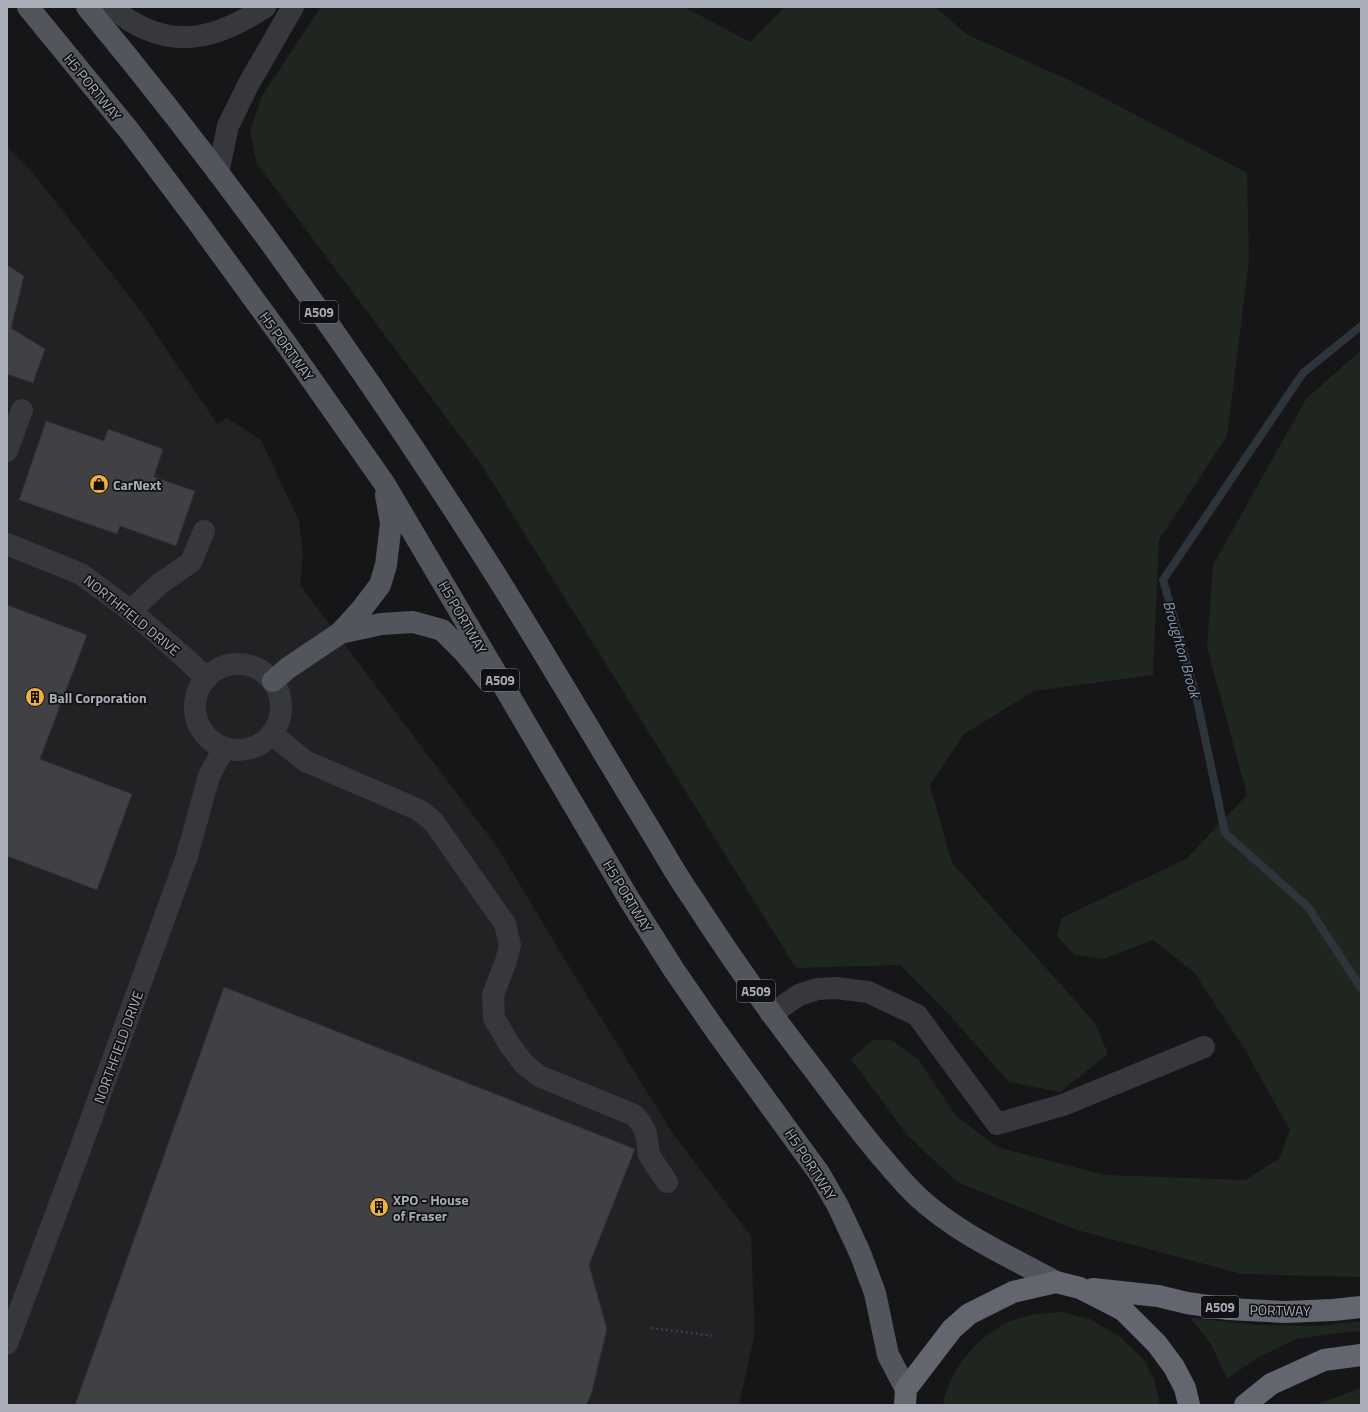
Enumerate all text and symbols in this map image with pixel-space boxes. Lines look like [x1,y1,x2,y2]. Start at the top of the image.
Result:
street label: H5 PORTWAY [59,49,127,125]
road number: A509 [300,301,338,323]
street label: H5 PORTWAY [255,307,320,385]
shop icon: CarNext [88,473,110,495]
place label: CarNext [113,474,161,495]
street label: NORTHFIELD DRIVE [79,570,185,661]
street label: H5 PORTWAY [434,577,493,658]
water label: Broughton Brook [1157,598,1208,703]
road number: A509 [481,669,519,691]
building icon: Ball Corporation [24,686,46,708]
place label: Ball Corporation [49,687,147,708]
street label: H5 PORTWAY [598,856,658,937]
road number: A509 [737,980,775,1002]
street label: NORTHFIELD DRIVE [88,988,148,1106]
street label: H5 PORTWAY [780,1124,842,1204]
place label: XPO - House of Fraser [393,1189,469,1226]
building icon: XPO - House of Fraser [368,1196,390,1218]
road number: A509 [1201,1296,1239,1318]
street label: PORTWAY [1249,1299,1311,1321]

